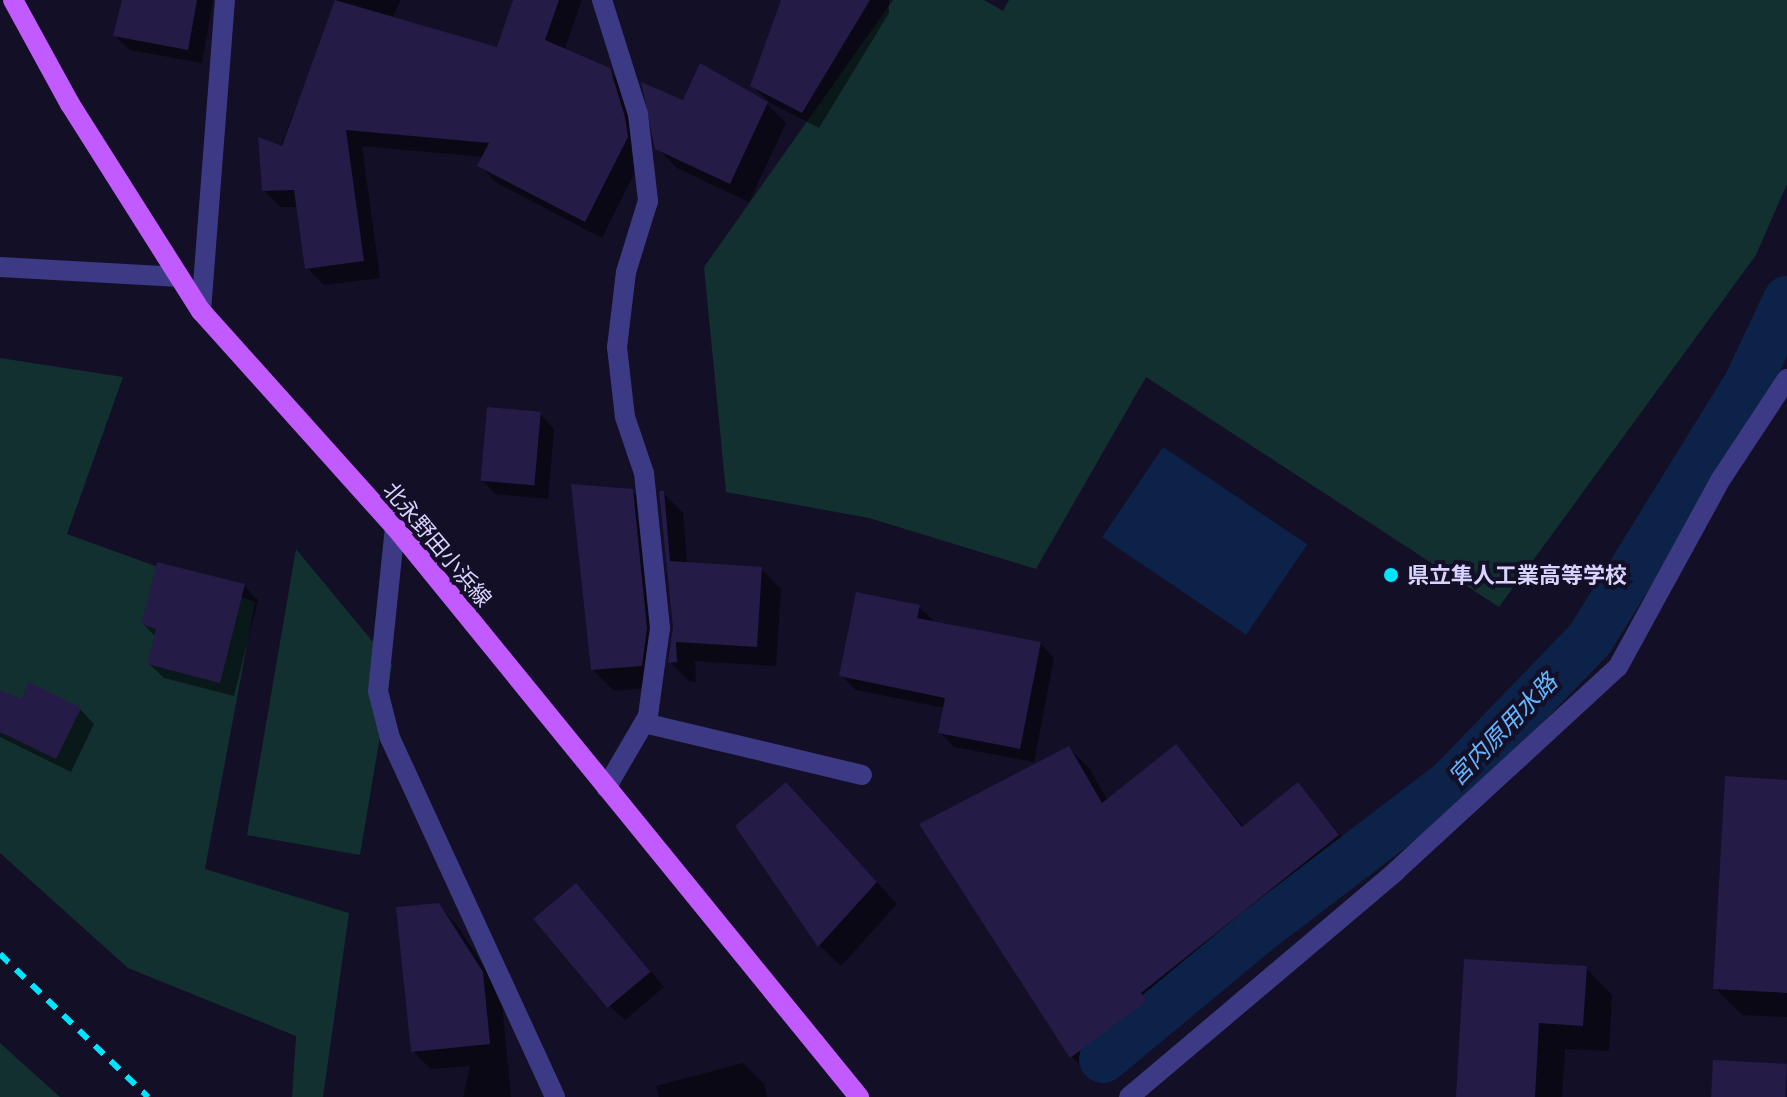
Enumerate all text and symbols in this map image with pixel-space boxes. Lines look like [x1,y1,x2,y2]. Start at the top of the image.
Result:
street label: 北永野田小浜線 [378,477,498,611]
place label: 県立隼人工業高等学校 [1407,562,1627,588]
marker: 県立隼人工業高等学校 [1382,566,1400,584]
water label: 宮内原用水路 [1442,667,1562,791]

